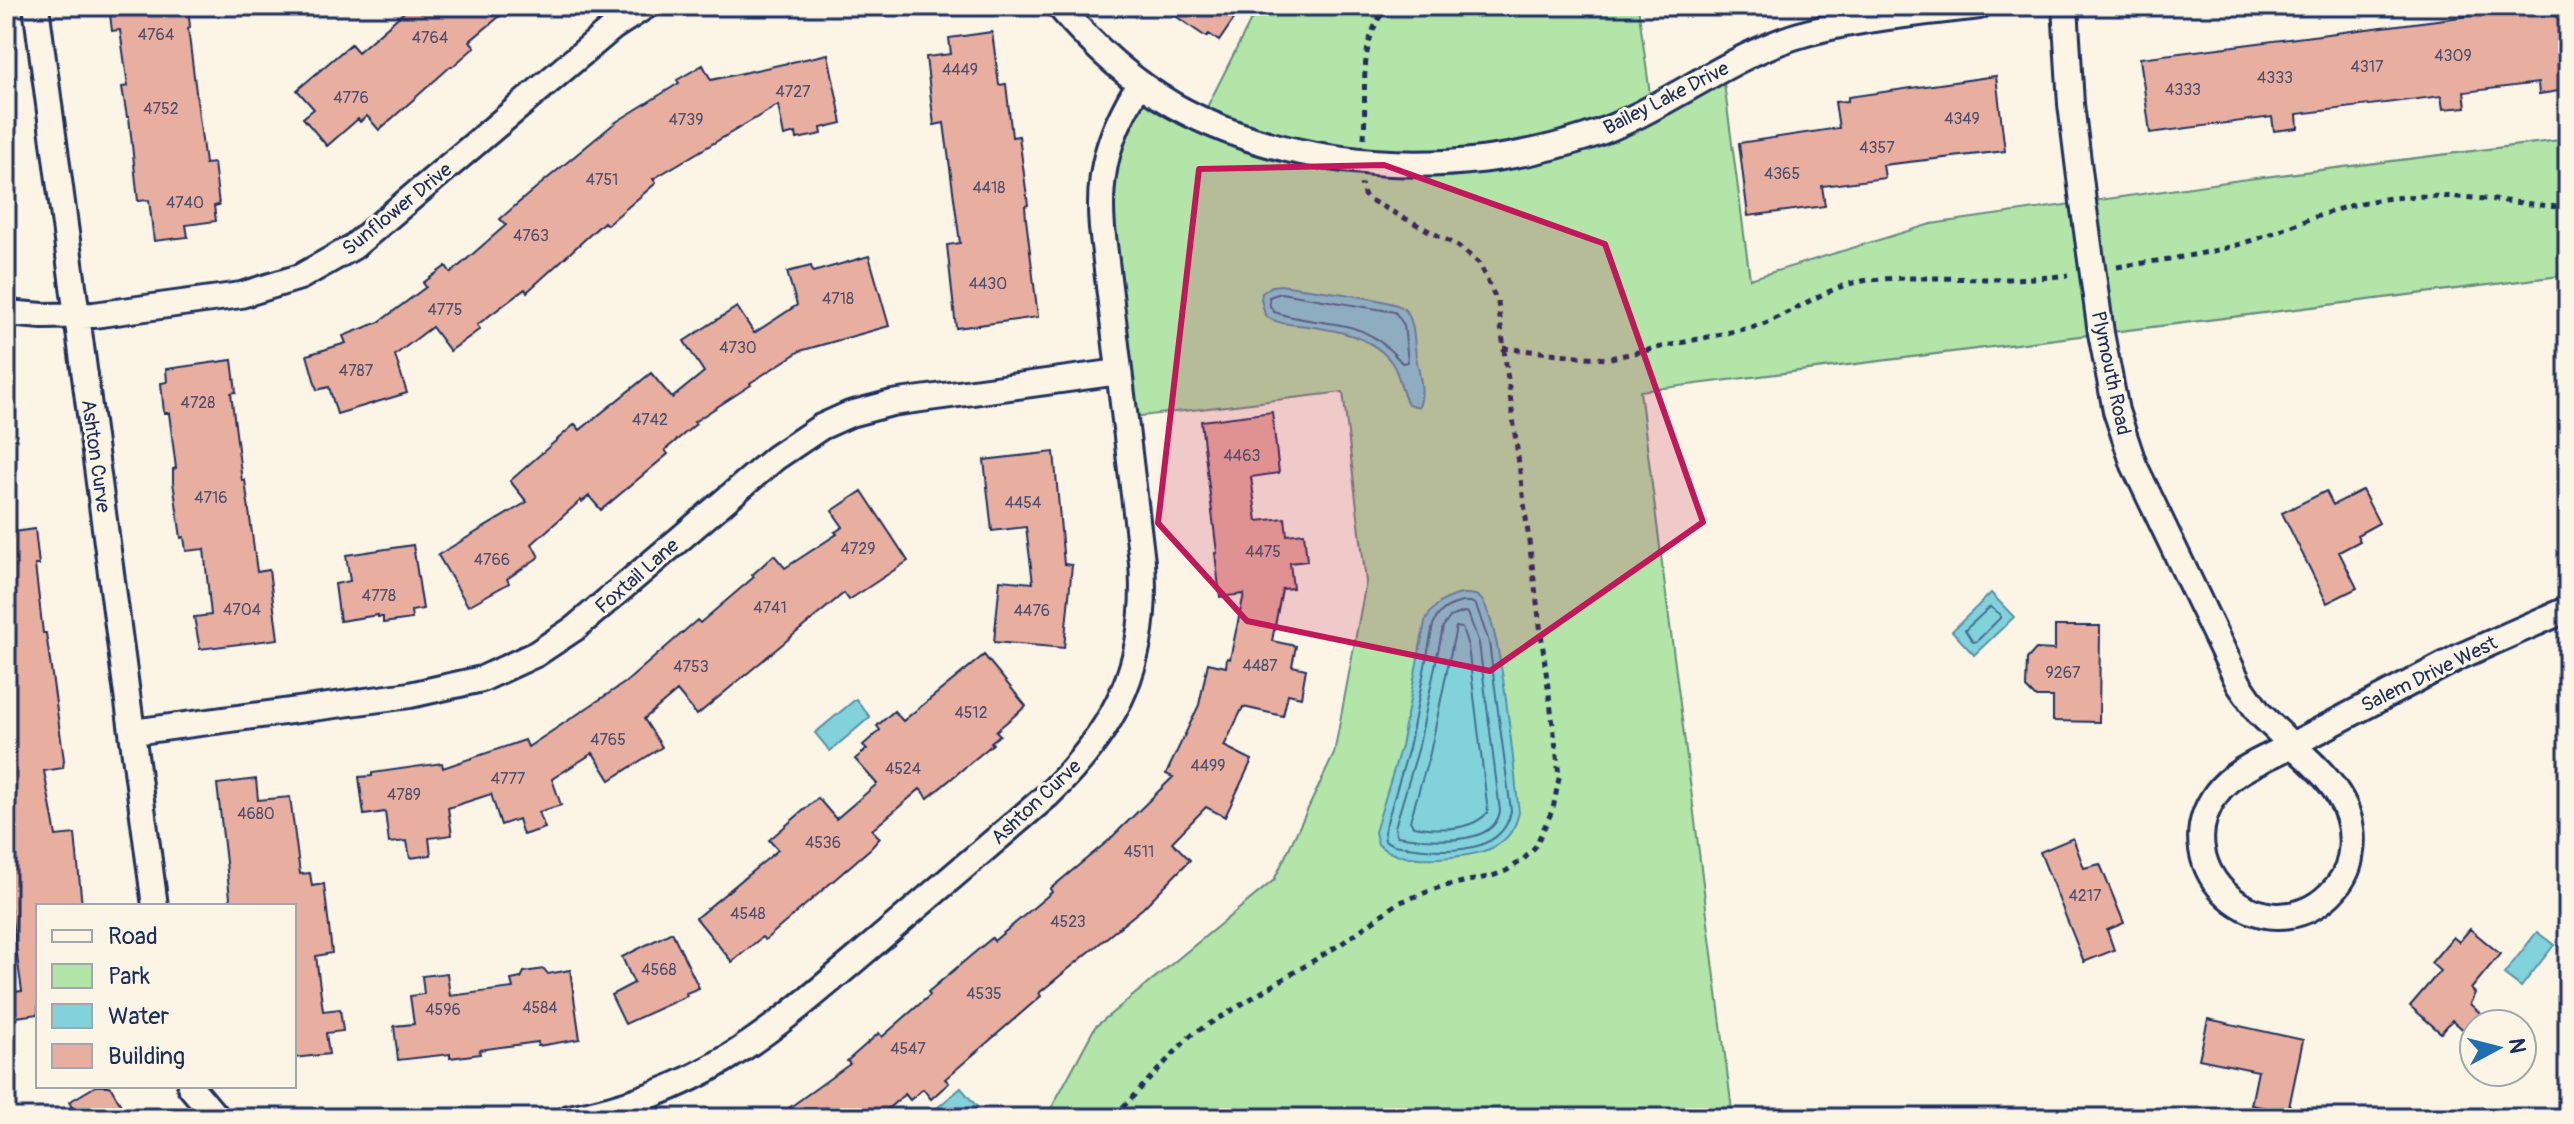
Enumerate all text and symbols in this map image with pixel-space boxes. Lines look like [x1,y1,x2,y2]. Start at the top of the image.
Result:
house number: 4764 [138,25,174,45]
house number: 4764 [412,28,448,48]
house number: 4309 [2434,46,2472,66]
street label: Bailey Lake Drive [1599,56,1733,140]
house number: 4317 [2351,57,2384,77]
house number: 4449 [942,60,978,80]
house number: 4333 [2257,68,2293,88]
house number: 4333 [2165,80,2201,100]
house number: 4727 [775,82,811,102]
house number: 4776 [333,88,369,108]
house number: 4752 [143,99,179,119]
house number: 4349 [1944,109,1980,129]
house number: 4739 [669,110,703,130]
house number: 4357 [1859,138,1895,158]
street label: Sunflower Drive [337,157,457,261]
house number: 4365 [1764,164,1800,184]
house number: 4751 [586,170,618,190]
house number: 4418 [973,178,1005,198]
house number: 4740 [166,193,204,213]
house number: 4763 [513,226,549,246]
house number: 4430 [969,274,1007,294]
house number: 4718 [822,289,854,309]
house number: 4775 [428,300,462,320]
street label: Plymouth Road [2086,309,2136,437]
house number: 4730 [719,338,757,358]
house number: 4787 [339,361,374,381]
house number: 4728 [181,393,215,413]
street label: Ashton Curve [76,398,116,514]
house number: 4742 [632,410,668,430]
house number: 4463 [1224,446,1260,466]
house number: 4716 [194,488,228,508]
house number: 4454 [1005,493,1041,513]
street label: Foxtail Lane [590,533,684,619]
house number: 4729 [841,539,875,559]
house number: 4475 [1245,542,1281,562]
house number: 4766 [474,550,510,570]
house number: 4778 [362,586,396,606]
house number: 4741 [753,598,787,618]
house number: 4704 [223,600,261,620]
house number: 4476 [1014,601,1050,621]
street label: Salem Drive West [2357,630,2502,718]
house number: 4487 [1242,656,1278,676]
house number: 4753 [673,657,709,677]
house number: 9267 [2046,663,2081,683]
house number: 4512 [954,703,988,723]
house number: 4765 [590,730,626,750]
street label: Ashton Curve [986,754,1086,850]
house number: 4499 [1190,756,1226,776]
house number: 4524 [885,759,921,779]
house number: 4777 [491,769,526,789]
house number: 4789 [387,785,421,805]
house number: 4680 [237,804,275,824]
house number: 4536 [805,833,841,853]
house number: 4511 [1124,842,1154,862]
house number: 4217 [2069,886,2102,906]
legend [36,904,296,1088]
house number: 4548 [730,904,766,924]
house number: 4523 [1050,912,1086,932]
text: Road [108,922,158,951]
house number: 4568 [641,960,677,980]
text: Park [108,962,150,991]
house number: 4535 [966,984,1002,1004]
house number: 4584 [522,998,558,1018]
house number: 4596 [425,1000,461,1020]
text: Water [108,1002,169,1031]
north arrow [2458,1008,2538,1088]
text: N [2502,1037,2532,1055]
house number: 4547 [890,1039,926,1059]
text: Building [108,1042,185,1071]

